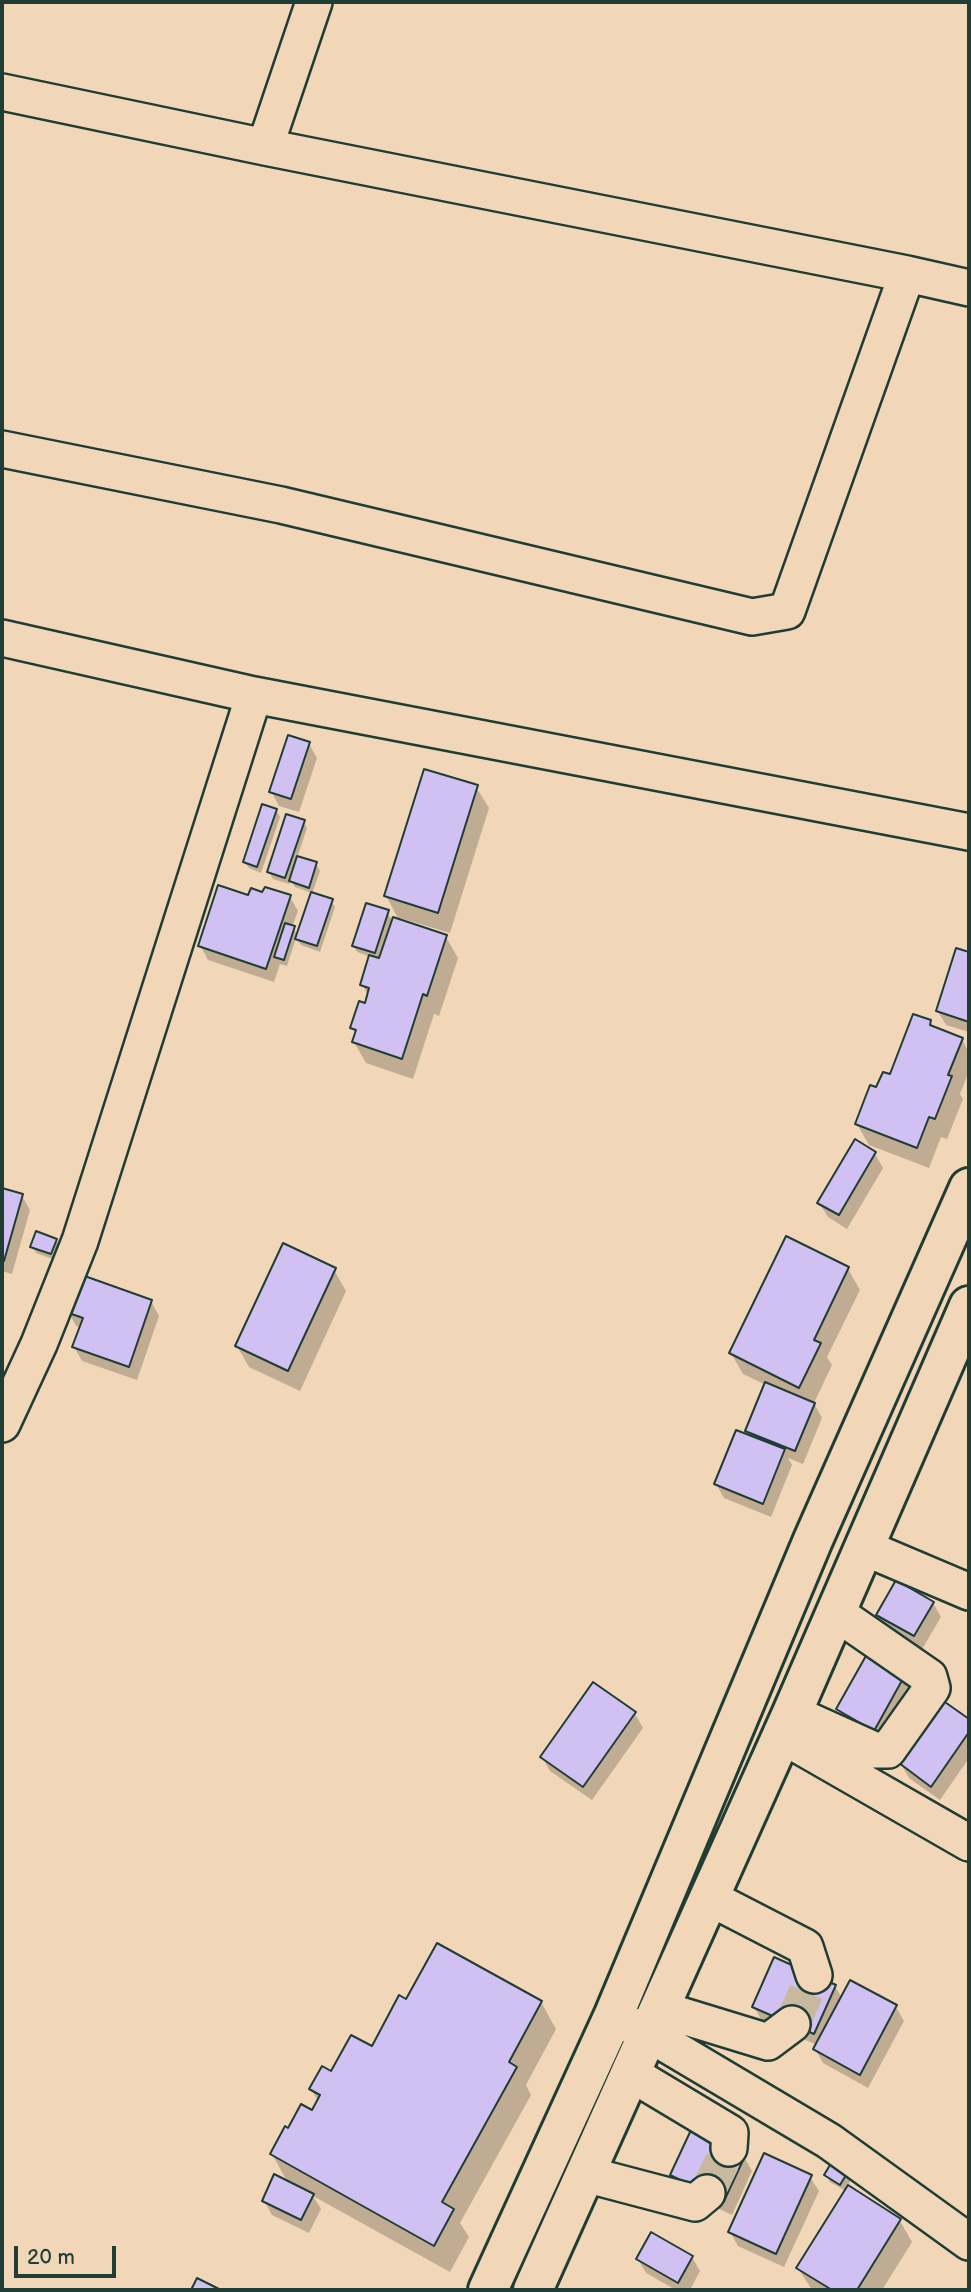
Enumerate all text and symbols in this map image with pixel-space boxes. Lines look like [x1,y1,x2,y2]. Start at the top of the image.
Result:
scale bar [18,2232,119,2276]
text: 20 m [27,2245,75,2270]

